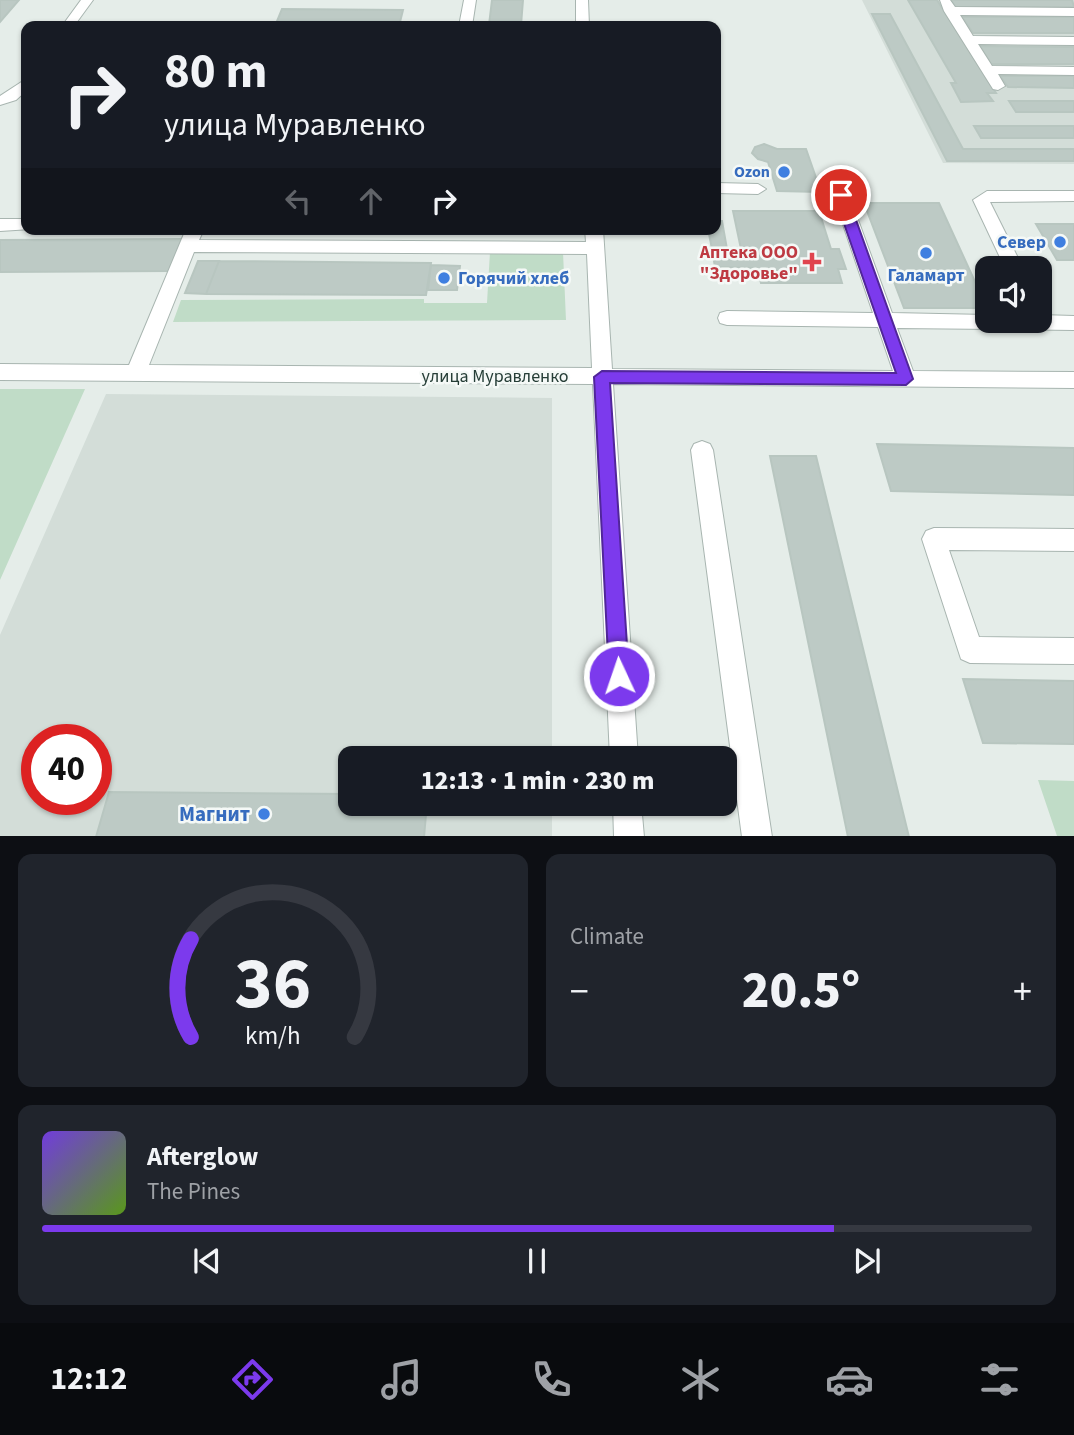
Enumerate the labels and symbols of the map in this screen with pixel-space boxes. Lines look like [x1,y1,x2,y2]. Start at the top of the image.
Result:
place label: Ozon [734,161,770,183]
marker: Ozon [776,164,792,180]
pin [811,165,871,225]
place label: Север [997,230,1046,255]
marker: Север [1052,234,1068,250]
place label: Аптека ООО "Здоровье" [699,240,798,286]
marker: Галамарт [918,245,934,261]
marker: Аптека ООО "Здоровье" [804,254,820,270]
place label: Галамарт [887,263,965,288]
place label: Горячий хлеб [458,266,569,291]
marker: Горячий хлеб [436,270,452,286]
street label: улица Муравленко [421,364,569,389]
position arrow [582,639,656,713]
speed limit sign: 40 [21,724,112,815]
place label: Магнит [179,799,250,829]
marker: Магнит [256,806,272,822]

